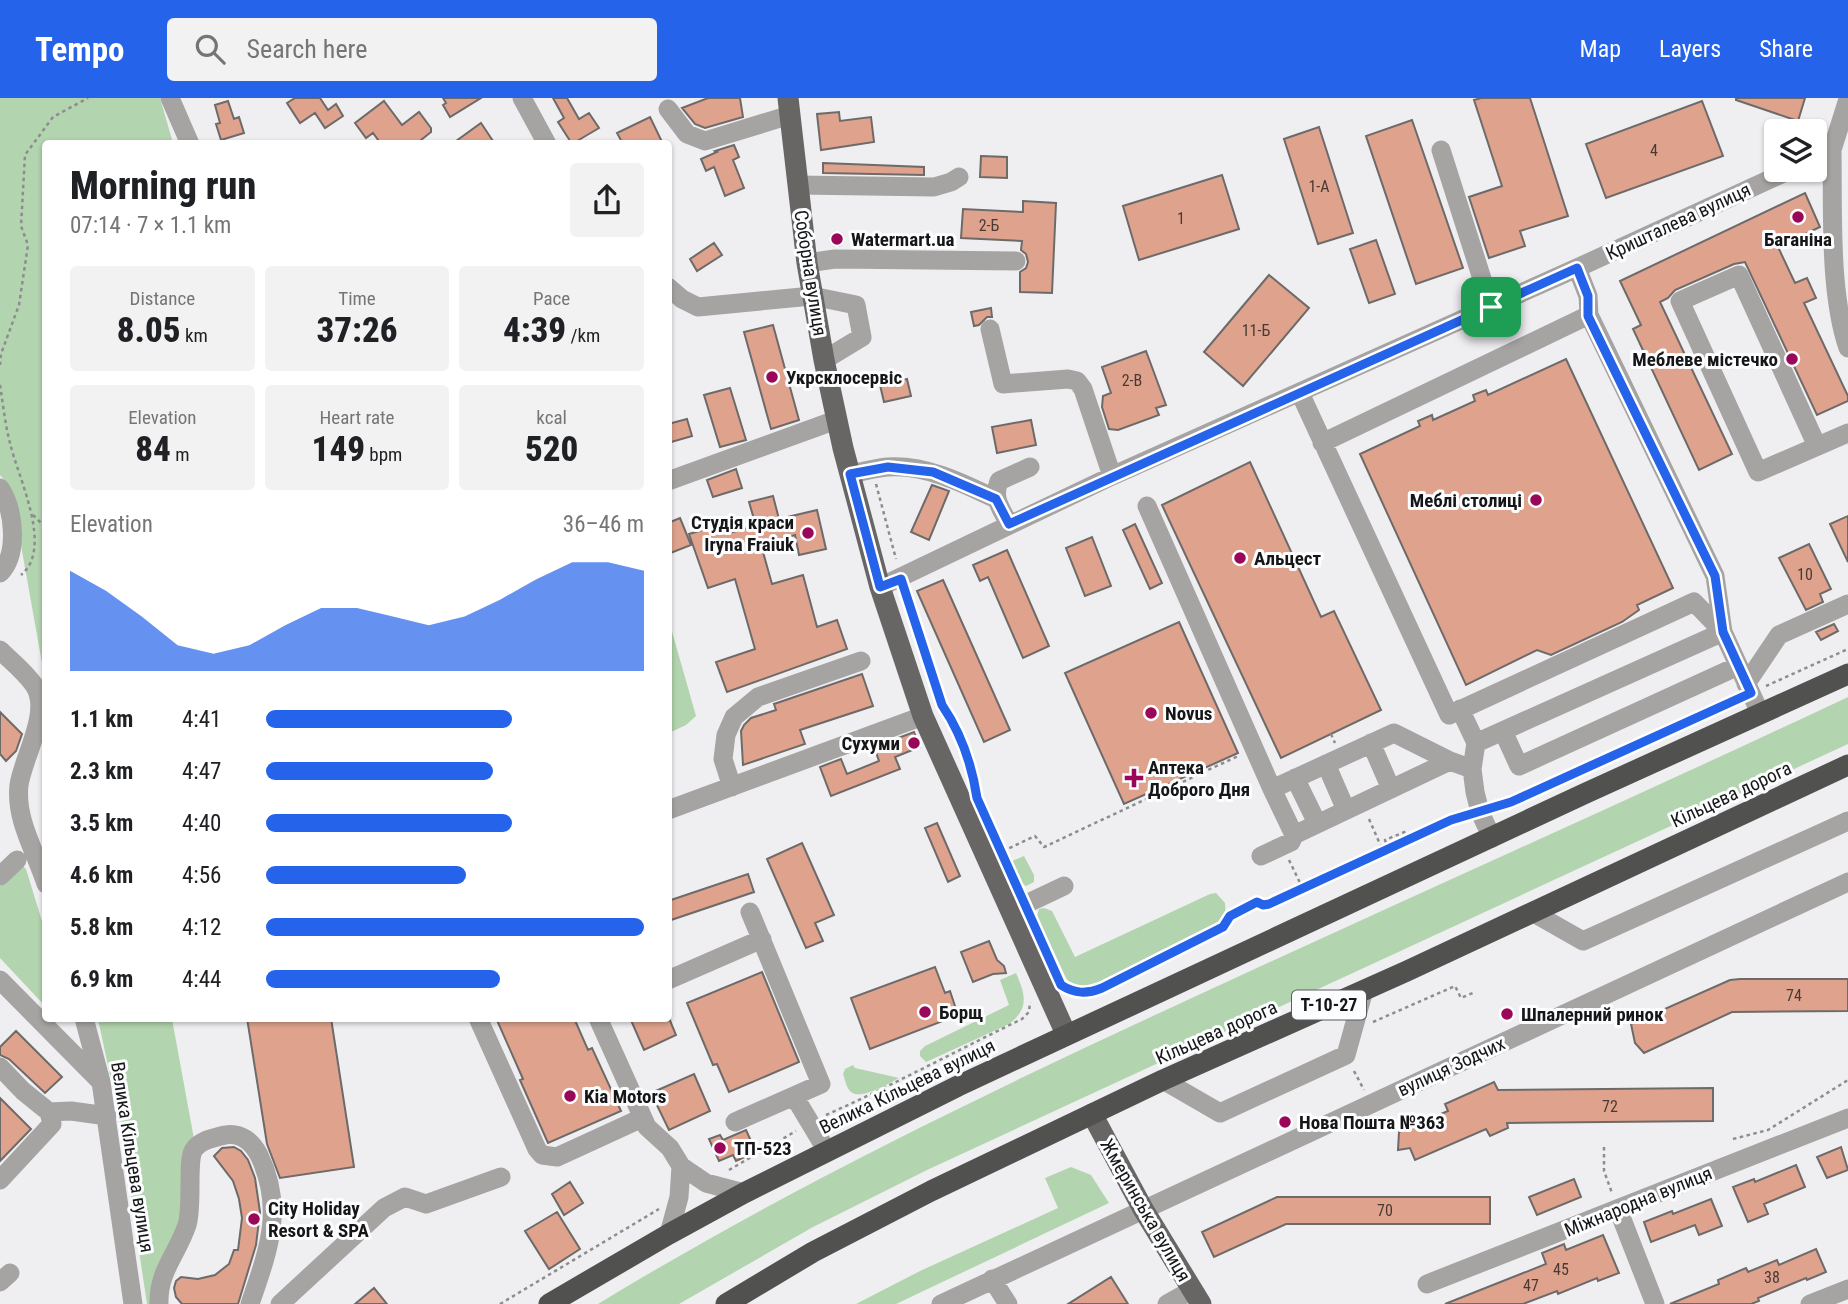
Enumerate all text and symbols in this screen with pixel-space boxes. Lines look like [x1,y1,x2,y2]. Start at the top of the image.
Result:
search box [167,18,657,81]
text: Tempo [35,30,125,69]
icon: search [191,30,229,68]
text: Search here [247,34,367,64]
text: Map [1580,35,1621,63]
text: Layers [1659,35,1721,63]
text: Share [1759,35,1813,63]
map controls [1764,119,1827,182]
button: layers [1764,119,1827,182]
house number: 4 [1650,141,1658,160]
button: share [570,163,644,237]
text: Morning run [70,164,256,208]
house number: 1-А [1308,177,1330,196]
street label: Кришталева вулиця [1602,178,1754,265]
street label: Соборна вулиця [789,208,832,338]
house number: 1 [1177,209,1185,228]
marker: Баганіна [1790,209,1806,225]
text: 07:14 · 7 × 1.1 km [70,212,231,239]
house number: 2-Б [979,216,1000,235]
place label: Watermart.ua [851,228,955,251]
place label: Баганіна [1764,228,1832,251]
marker: Watermart.ua [829,231,845,247]
pin [1461,277,1521,337]
text: Distance [130,287,195,310]
text: Time [338,287,376,310]
text: Pace [533,287,570,310]
icon: arrive [1472,288,1510,326]
text: 8.05 [117,310,181,351]
text: 37:26 [316,310,398,351]
text: 4:39 [503,310,566,351]
house number: 11-Б [1242,321,1270,340]
text: km [181,324,208,347]
text: /km [566,324,600,347]
place label: Меблеве містечко [1632,348,1778,371]
marker: Меблеве містечко [1784,351,1800,367]
place label: Укрсклосервіс [786,366,902,389]
marker: Укрсклосервіс [764,369,780,385]
house number: 2-В [1122,371,1142,390]
text: Elevation [128,406,197,429]
text: Heart rate [319,406,395,429]
text: kcal [536,406,567,429]
text: 84 [135,429,171,470]
text: 149 [312,429,365,470]
text: 520 [525,429,578,470]
text: m [171,443,189,466]
text: bpm [365,443,402,466]
place label: Меблі столиці [1410,489,1522,512]
marker: Меблі столиці [1528,492,1544,508]
text: Elevation [70,511,153,538]
text: 36–46 m [563,511,644,538]
place label: Студія краси Iryna Fraiuk [691,511,795,556]
marker: Студія краси Iryna Fraiuk [800,525,816,541]
place label: Альцест [1254,547,1322,570]
marker: Альцест [1232,550,1248,566]
house number: 10 [1797,565,1813,584]
place label: Novus [1165,702,1212,725]
marker: Novus [1143,705,1159,721]
text: 1.1 km [70,706,133,733]
text: 4:41 [182,706,221,733]
place label: Сухуми [842,732,900,755]
marker: Сухуми [906,735,922,751]
place label: Аптека Доброго Дня [1148,756,1250,801]
street label: Кільцева дорога [1667,756,1795,832]
text: 2.3 km [70,758,133,785]
text: 4:47 [182,758,221,785]
marker: Аптека Доброго Дня [1126,770,1142,786]
text: 3.5 km [70,810,133,837]
text: 4:40 [182,810,221,837]
text: 4.6 km [70,862,133,889]
text: 4:56 [182,862,221,889]
text: 5.8 km [70,914,133,941]
text: 4:12 [182,914,221,941]
text: 6.9 km [70,966,133,993]
text: 4:44 [182,966,221,993]
house number: 74 [1786,986,1802,1005]
road number: Т-10-27 [1292,991,1366,1020]
street label: Кільцева дорога [1152,995,1280,1070]
place label: Борщ [939,1001,983,1024]
place label: Шпалерний ринок [1521,1003,1664,1026]
marker: Борщ [917,1004,933,1020]
marker: Шпалерний ринок [1499,1006,1515,1022]
street label: вулиця Зодчих [1394,1032,1509,1101]
street label: Велика Кільцева вулиця [816,1034,999,1139]
street label: Велика Кільцева вулиця [106,1060,159,1254]
place label: Kia Motors [584,1085,666,1108]
marker: Kia Motors [562,1088,578,1104]
house number: 72 [1602,1097,1618,1116]
place label: Нова Пошта №363 [1299,1111,1445,1134]
marker: Нова Пошта №363 [1277,1114,1293,1130]
street label: Жмеринська вулиця [1095,1135,1196,1286]
place label: ТП-523 [734,1137,792,1160]
marker: ТП-523 [712,1140,728,1156]
street label: Міжнародна вулиця [1561,1161,1715,1242]
place label: City Holiday Resort & SPA [268,1197,369,1242]
house number: 70 [1377,1201,1393,1220]
marker: City Holiday Resort & SPA [246,1211,262,1227]
house number: 45 [1553,1260,1569,1279]
house number: 38 [1764,1268,1780,1287]
house number: 47 [1523,1276,1539,1295]

